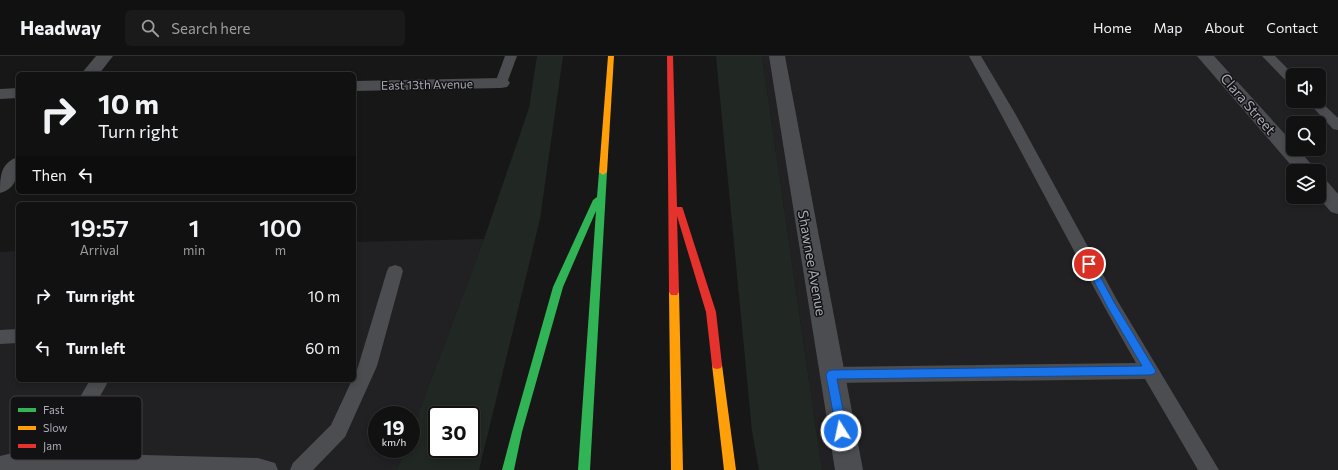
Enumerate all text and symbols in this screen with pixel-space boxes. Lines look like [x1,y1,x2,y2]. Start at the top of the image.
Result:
search box [125,10,405,46]
text: Headway [20,16,101,39]
icon: search [139,17,161,39]
text: Search here [171,19,251,37]
text: Home [1093,19,1132,36]
text: Map [1154,19,1182,36]
text: About [1204,19,1244,36]
text: Contact [1266,19,1318,36]
map controls [1286,68,1326,204]
button: sound [1286,68,1326,108]
street label: Clara Street [1217,70,1280,138]
street label: East 13th Avenue [381,76,473,92]
text: 10 m [98,86,159,120]
icon: right [32,88,84,140]
button: search [1286,116,1326,156]
text: Turn right [98,120,178,142]
icon: left [75,164,97,186]
button: layers [1286,164,1326,204]
text: Then [32,166,67,184]
street label: Shawnee Avenue [795,209,830,317]
text: 19:57 [70,213,129,242]
text: 1 [189,213,199,242]
text: 100 [259,213,302,242]
text: Arrival [80,242,119,258]
text: min [183,242,205,258]
text: m [275,242,286,258]
pin [1072,247,1106,281]
icon: arrive [1078,253,1100,275]
icon: right [32,285,54,307]
text: Turn right [66,287,135,305]
text: 10 m [308,287,340,305]
icon: left [32,337,54,359]
text: Turn left [66,339,125,357]
text: 60 m [305,339,340,357]
legend [10,396,142,460]
text: Fast [43,403,65,416]
speed limit sign: 30 [428,406,480,458]
position arrow [820,410,862,452]
text: 19 [383,415,405,439]
text: Slow [43,421,68,434]
text: km/h [382,436,406,448]
text: Jam [43,439,62,453]

